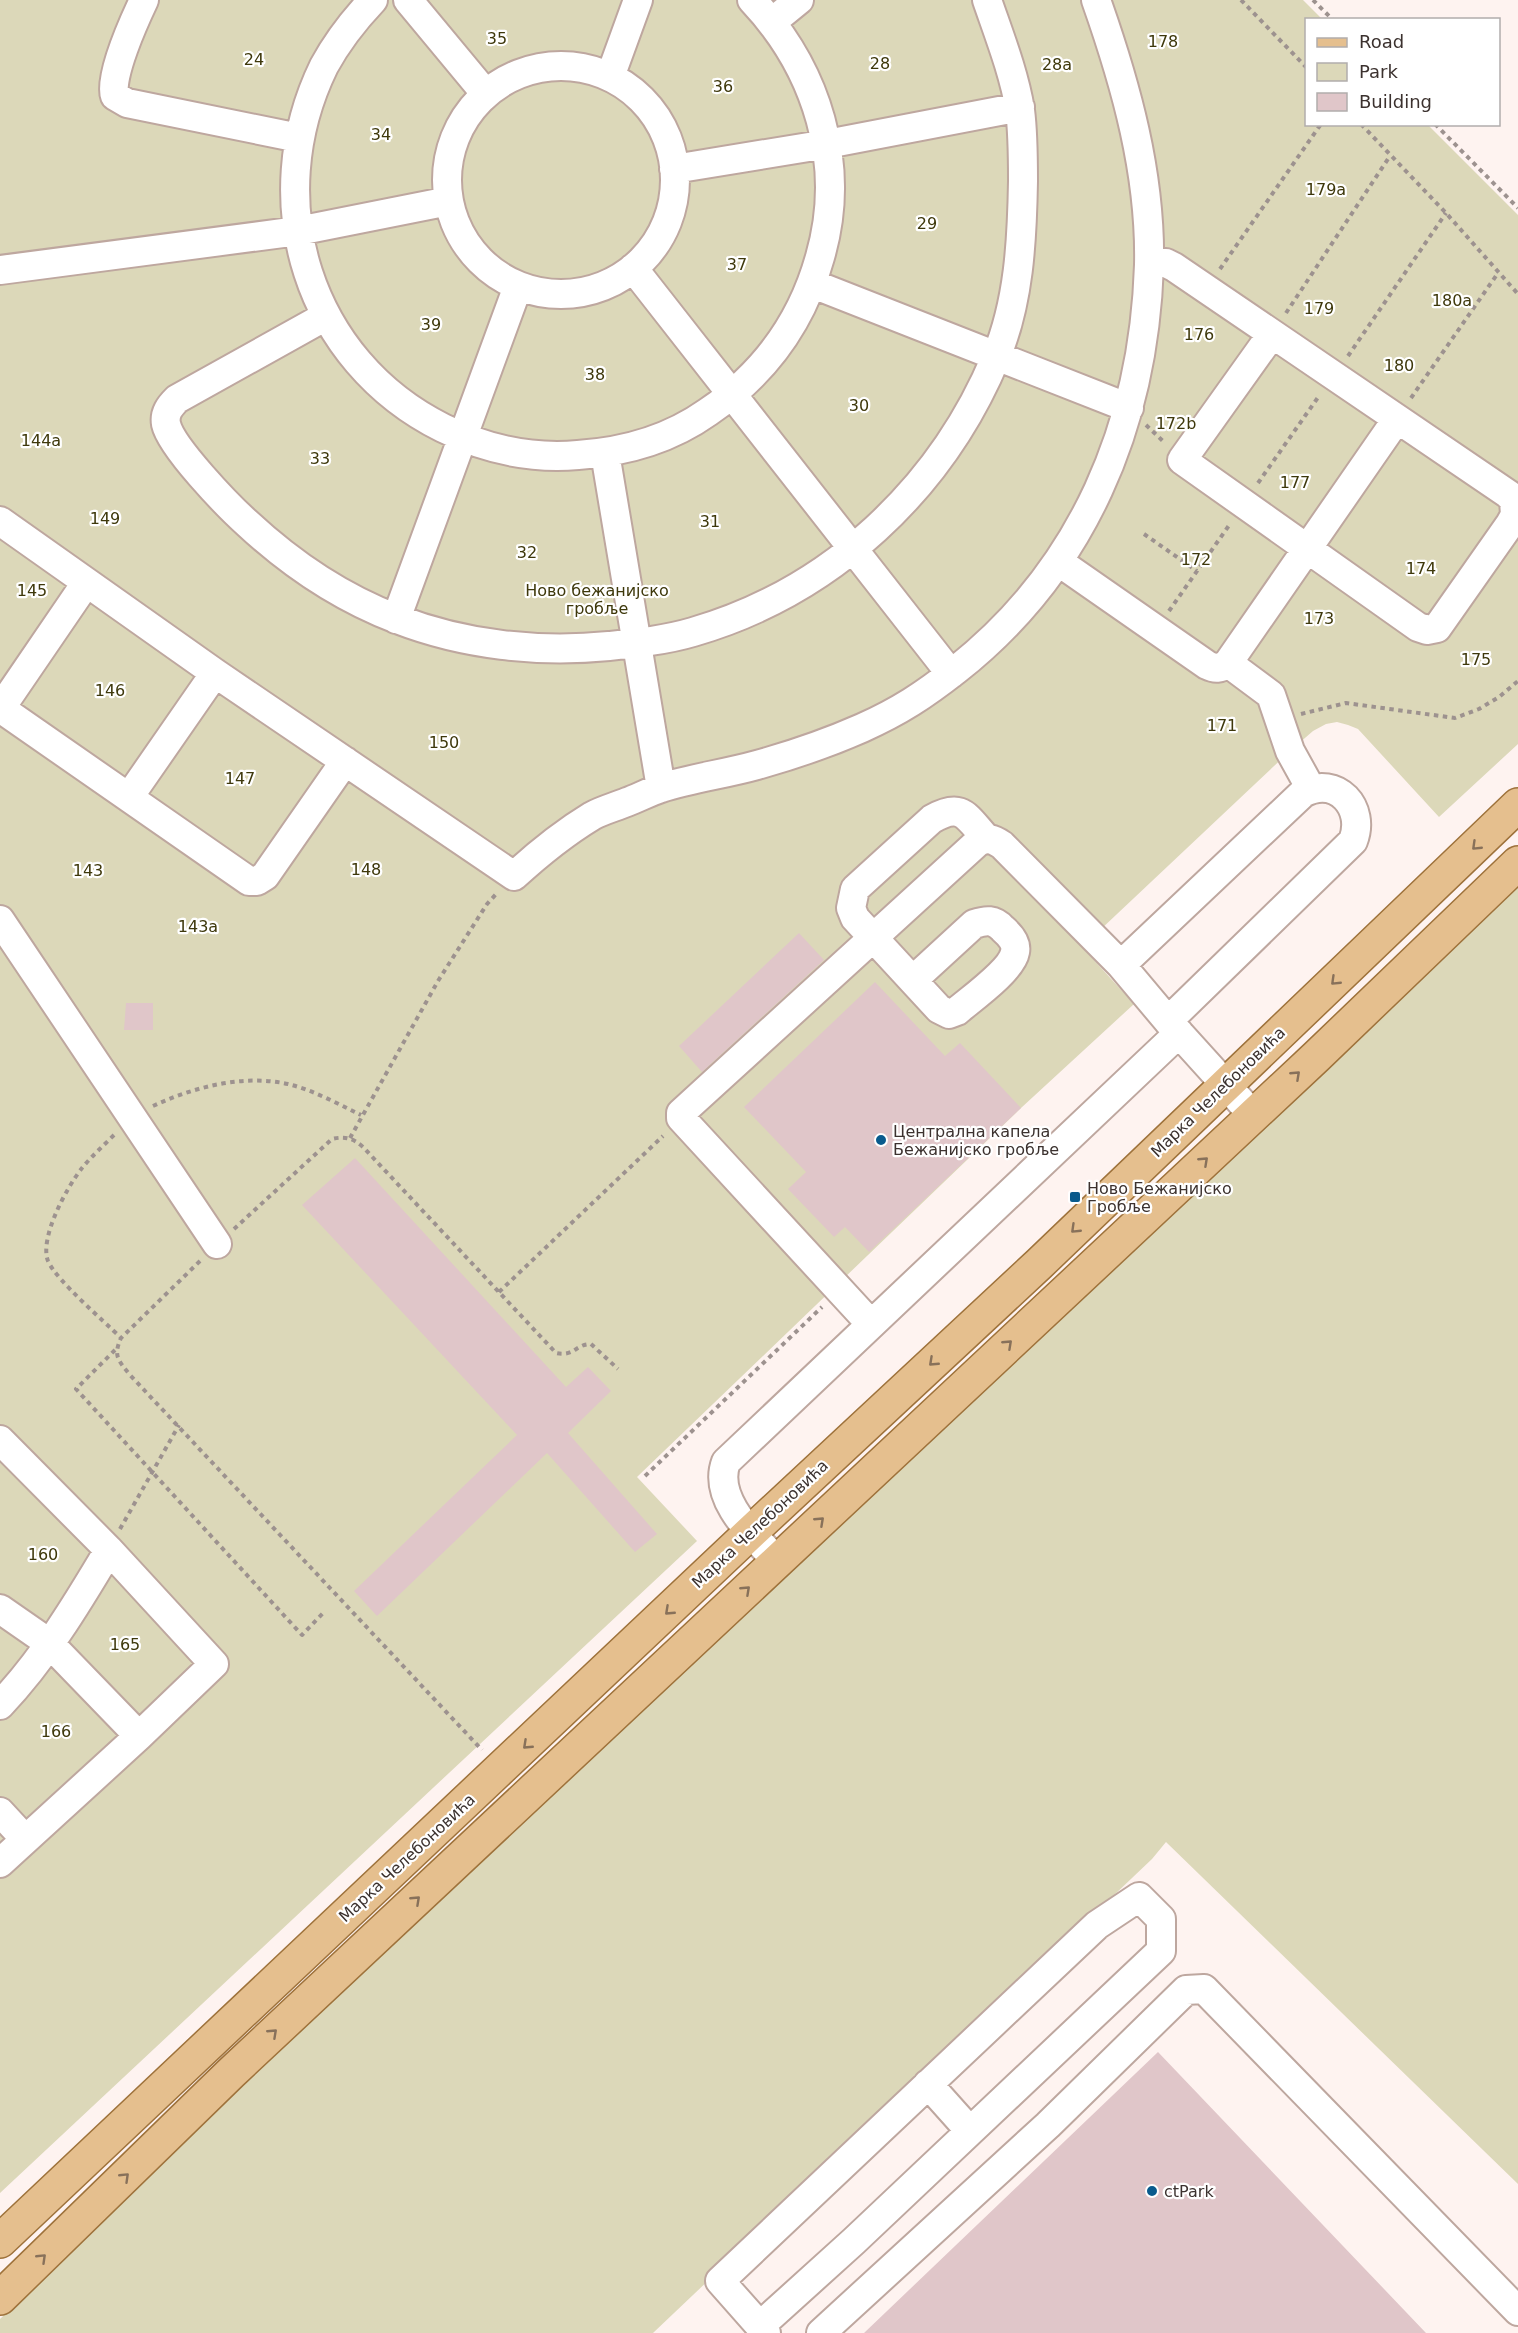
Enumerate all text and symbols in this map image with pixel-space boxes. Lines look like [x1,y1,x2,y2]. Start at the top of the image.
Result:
legend [1305,18,1500,126]
park label: 35 [487,29,507,48]
text: Road [1359,31,1404,52]
park label: 178 [1148,32,1178,51]
park label: 24 [244,50,264,69]
park label: 28 [870,54,890,73]
park label: 28a [1042,55,1072,74]
text: Park [1359,61,1398,82]
park label: 36 [713,77,733,96]
text: Building [1359,91,1432,112]
park label: 34 [371,125,391,144]
park label: 179a [1306,180,1346,199]
park label: 29 [917,214,937,233]
park label: 37 [727,255,747,274]
park label: 180a [1432,291,1472,310]
park label: 179 [1304,299,1334,318]
park label: 39 [421,315,441,334]
park label: 176 [1184,325,1214,344]
park label: 180 [1384,356,1414,375]
park label: 38 [585,365,605,384]
park label: 30 [849,396,869,415]
park label: 172b [1156,414,1196,433]
park label: 144a [21,431,61,450]
park label: 33 [310,449,330,468]
park label: 177 [1280,473,1310,492]
park label: 149 [90,509,120,528]
park label: 31 [700,512,720,531]
park label: 32 [517,543,537,562]
park label: 172 [1181,550,1211,569]
park label: 174 [1406,559,1436,578]
park label: 145 [17,581,47,600]
park label: Ново бежанијско гробље [525,581,669,618]
park label: 173 [1304,609,1334,628]
park label: 175 [1461,650,1491,669]
park label: 146 [95,681,125,700]
park label: 171 [1207,716,1237,735]
park label: 150 [429,733,459,752]
park label: 147 [225,769,255,788]
one-way arrow [1472,838,1483,849]
park label: 148 [351,860,381,879]
park label: 143 [73,861,103,880]
park label: 143a [178,917,218,936]
one-way arrow [1331,973,1342,984]
street label: Марка Челебоновића [1147,1023,1289,1161]
one-way arrow [1289,1071,1300,1082]
place label: Централна капела Бежанијско гробље [893,1122,1059,1159]
marker: Централна капела Бежанијско гробље [874,1133,888,1147]
one-way arrow [1197,1157,1208,1168]
place label: Ново Бежанијско Гробље [1087,1179,1232,1216]
marker: Ново Бежанијско Гробље [1068,1190,1082,1204]
one-way arrow [1072,1222,1082,1233]
one-way arrow [1002,1340,1012,1351]
one-way arrow [929,1355,940,1366]
street label: Марка Челебоновића [688,1456,832,1592]
one-way arrow [813,1517,824,1528]
park label: 160 [28,1545,58,1564]
one-way arrow [738,1587,749,1598]
one-way arrow [665,1604,675,1615]
park label: 165 [110,1635,140,1654]
park label: 166 [41,1722,71,1741]
one-way arrow [523,1738,533,1749]
street label: Марка Челебоновића [335,1790,479,1926]
one-way arrow [409,1896,419,1907]
one-way arrow [266,2030,277,2041]
one-way arrow [118,2173,128,2184]
place label: ctPark [1164,2182,1214,2201]
marker: ctPark [1145,2184,1159,2198]
one-way arrow [35,2254,45,2265]

